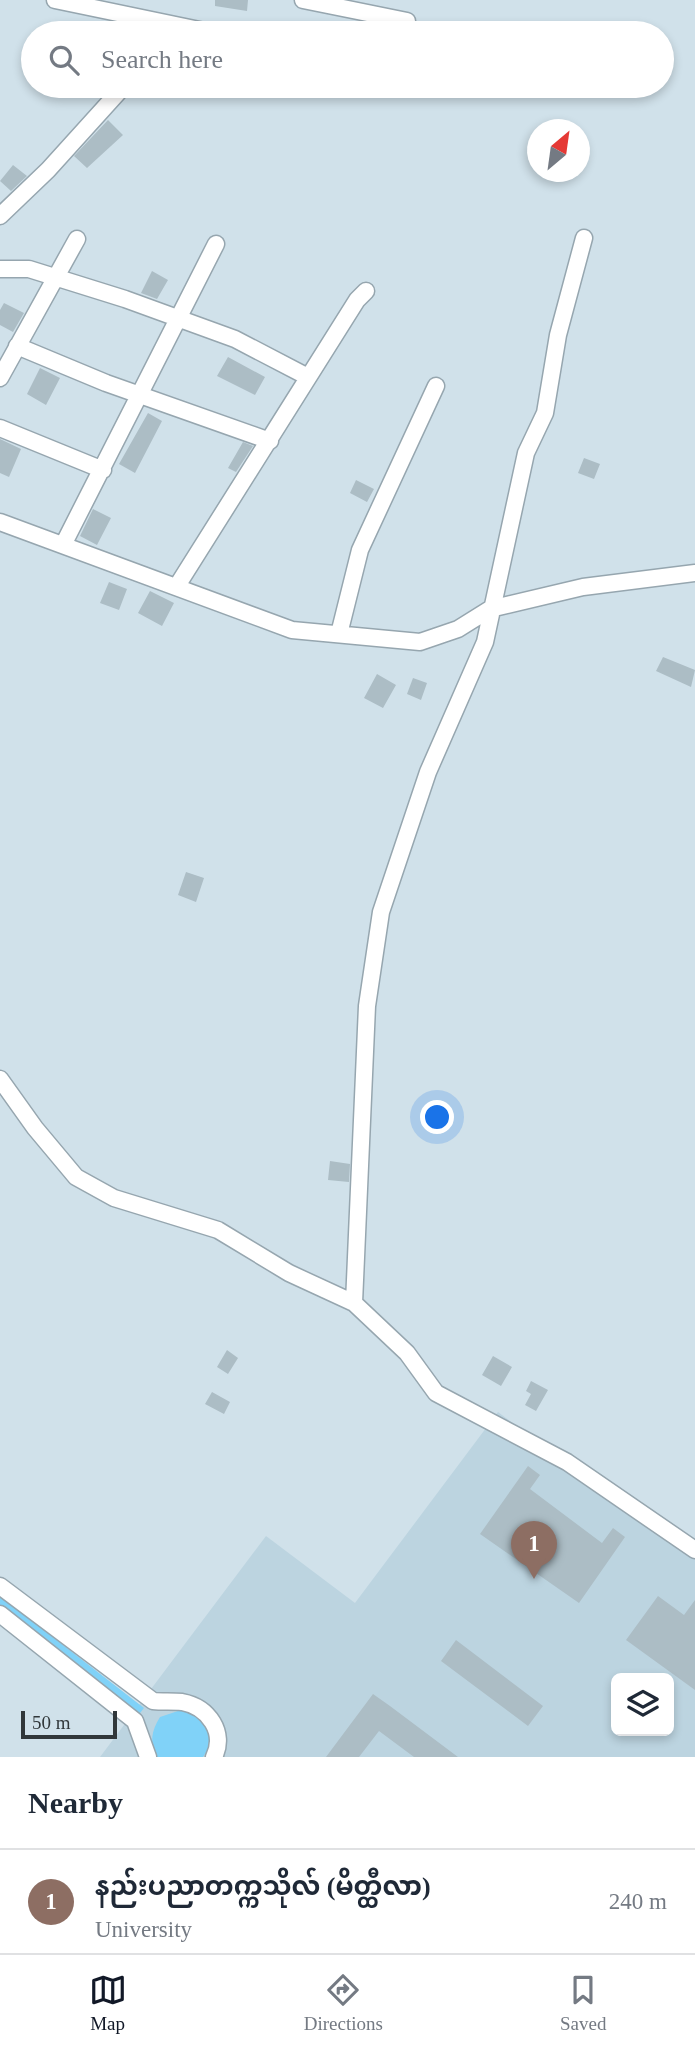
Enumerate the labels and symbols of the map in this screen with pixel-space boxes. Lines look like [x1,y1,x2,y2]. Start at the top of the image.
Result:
north arrow [527,119,590,182]
your location [420,1100,454,1134]
pin: 1 [511,1521,557,1579]
scale bar [21,1708,117,1740]

